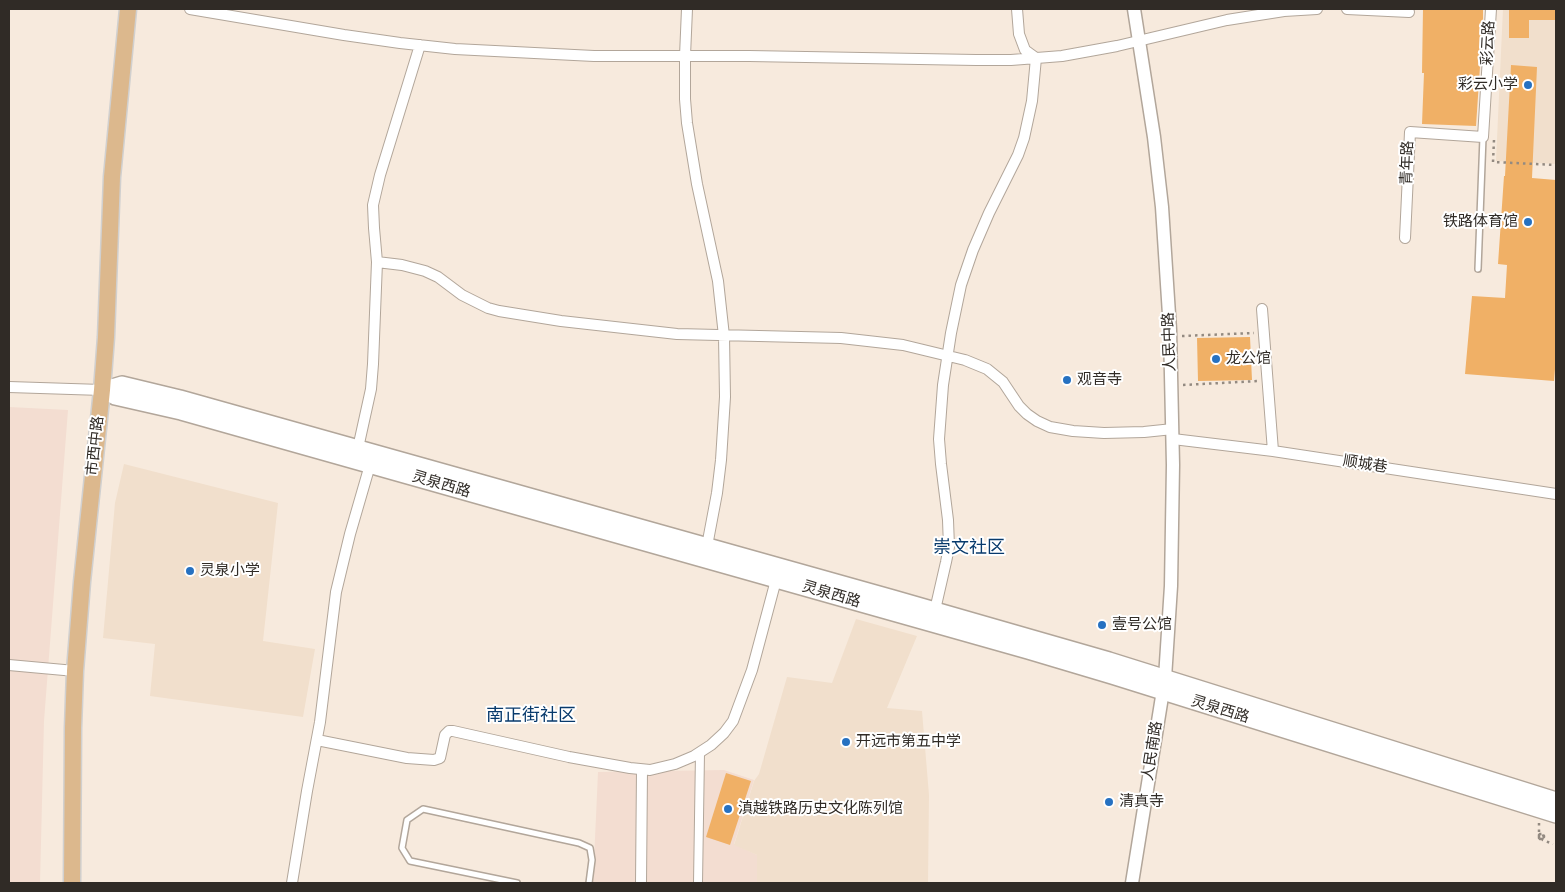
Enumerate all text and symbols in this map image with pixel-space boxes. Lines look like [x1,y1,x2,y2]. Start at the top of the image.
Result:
street label: 彩云路 [1479,20,1499,66]
place label: 彩云小学 [1458,76,1518,94]
marker: 彩云小学 [1522,79,1534,91]
street label: 青年路 [1398,140,1418,186]
place label: 铁路体育馆 [1443,213,1518,231]
marker: 铁路体育馆 [1522,216,1534,228]
street label: 人民中路 [1160,312,1180,372]
place label: 龙公馆 [1226,350,1271,368]
marker: 龙公馆 [1210,353,1222,365]
place label: 观音寺 [1077,371,1122,389]
marker: 观音寺 [1061,374,1073,386]
street label: 市西中路 [84,415,108,477]
street label: 顺城巷 [1341,453,1389,477]
street label: 灵泉西路 [410,468,472,502]
district label: 崇文社区 [933,538,1005,560]
place label: 灵泉小学 [200,562,260,580]
marker: 灵泉小学 [184,565,196,577]
street label: 灵泉西路 [800,578,862,612]
place label: 壹号公馆 [1112,616,1172,634]
marker: 壹号公馆 [1096,619,1108,631]
street label: 灵泉西路 [1189,693,1251,727]
district label: 南正街社区 [486,706,576,728]
street label: 人民南路 [1139,720,1167,782]
place label: 开远市第五中学 [856,733,961,751]
marker: 开远市第五中学 [840,736,852,748]
place label: 清真寺 [1119,793,1164,811]
marker: 清真寺 [1103,796,1115,808]
place label: 滇越铁路历史文化陈列馆 [738,800,903,818]
marker: 滇越铁路历史文化陈列馆 [722,803,734,815]

